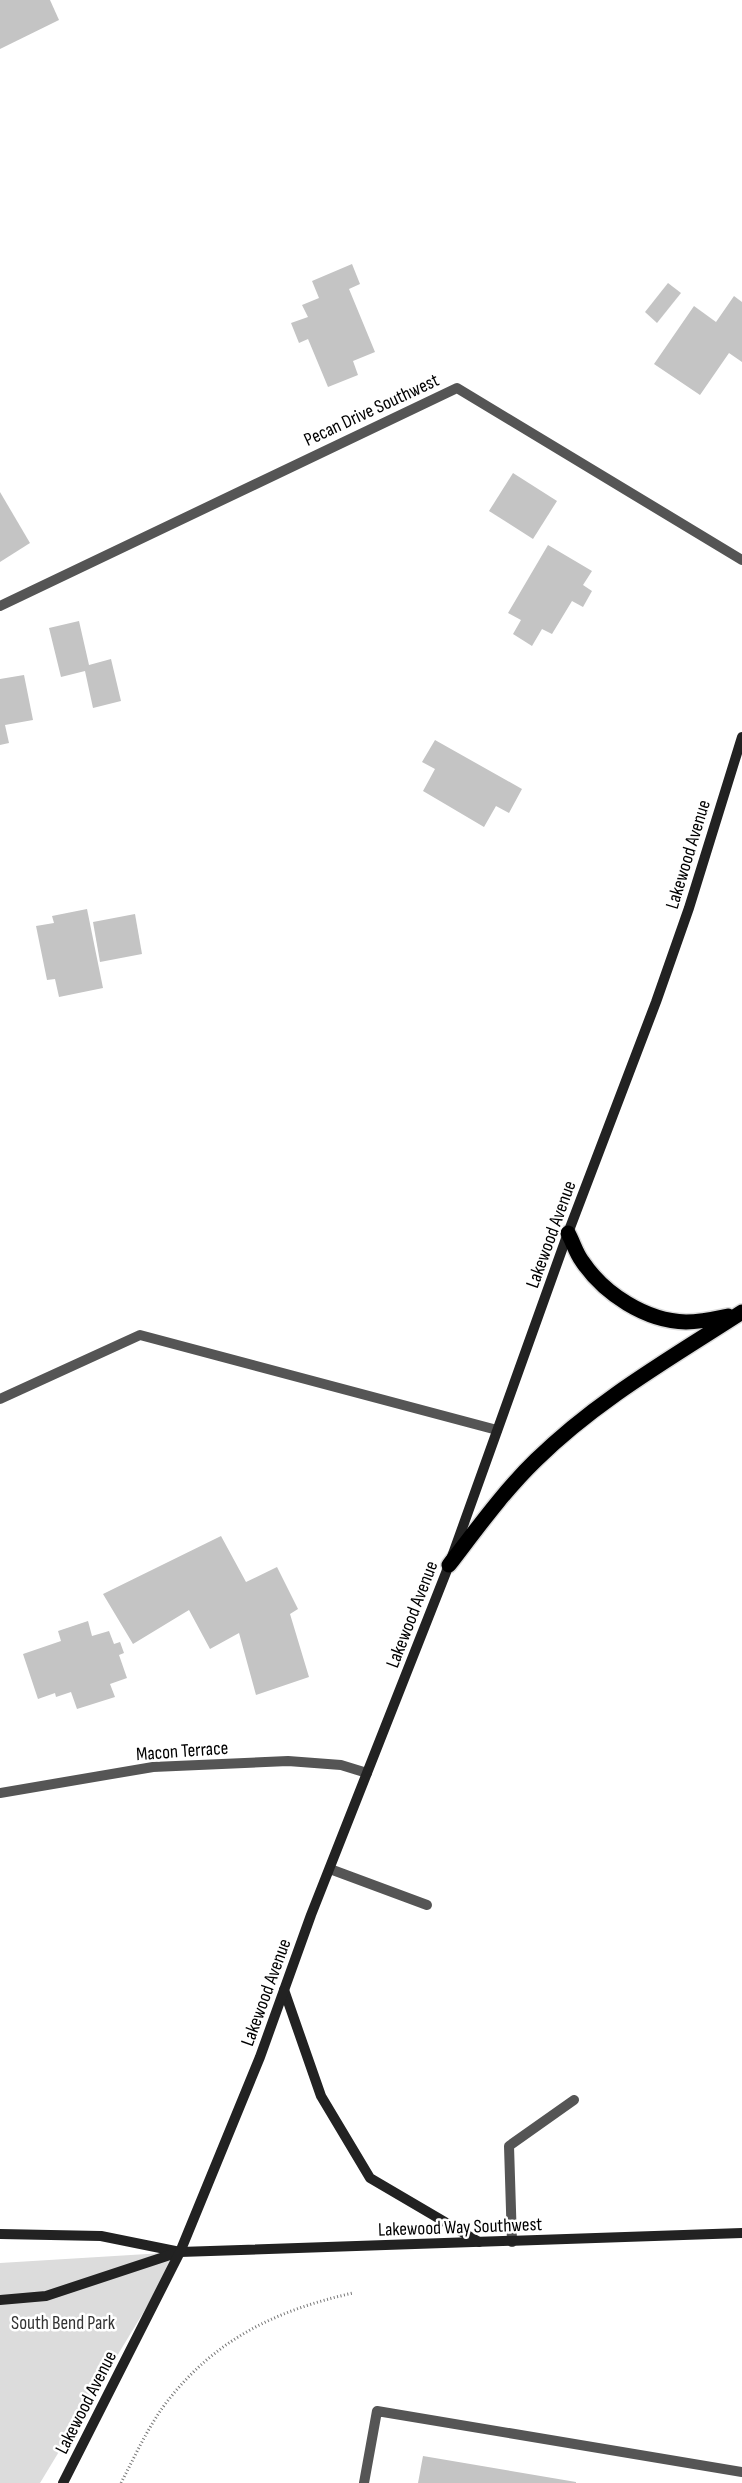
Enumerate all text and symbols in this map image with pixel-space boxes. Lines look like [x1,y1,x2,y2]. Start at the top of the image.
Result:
street label: Pecan Drive Southwest [300,369,443,452]
street label: Lakewood Avenue [661,797,716,912]
street label: Lakewood Avenue [521,1178,581,1291]
street label: Lakewood Avenue [381,1558,443,1671]
street label: Macon Terrace [135,1737,229,1766]
street label: Lakewood Avenue [236,1936,296,2049]
street label: Lakewood Way Southwest [378,2213,543,2242]
park label: South Bend Park [11,2312,116,2335]
street label: Lakewood Avenue [51,2347,122,2458]

